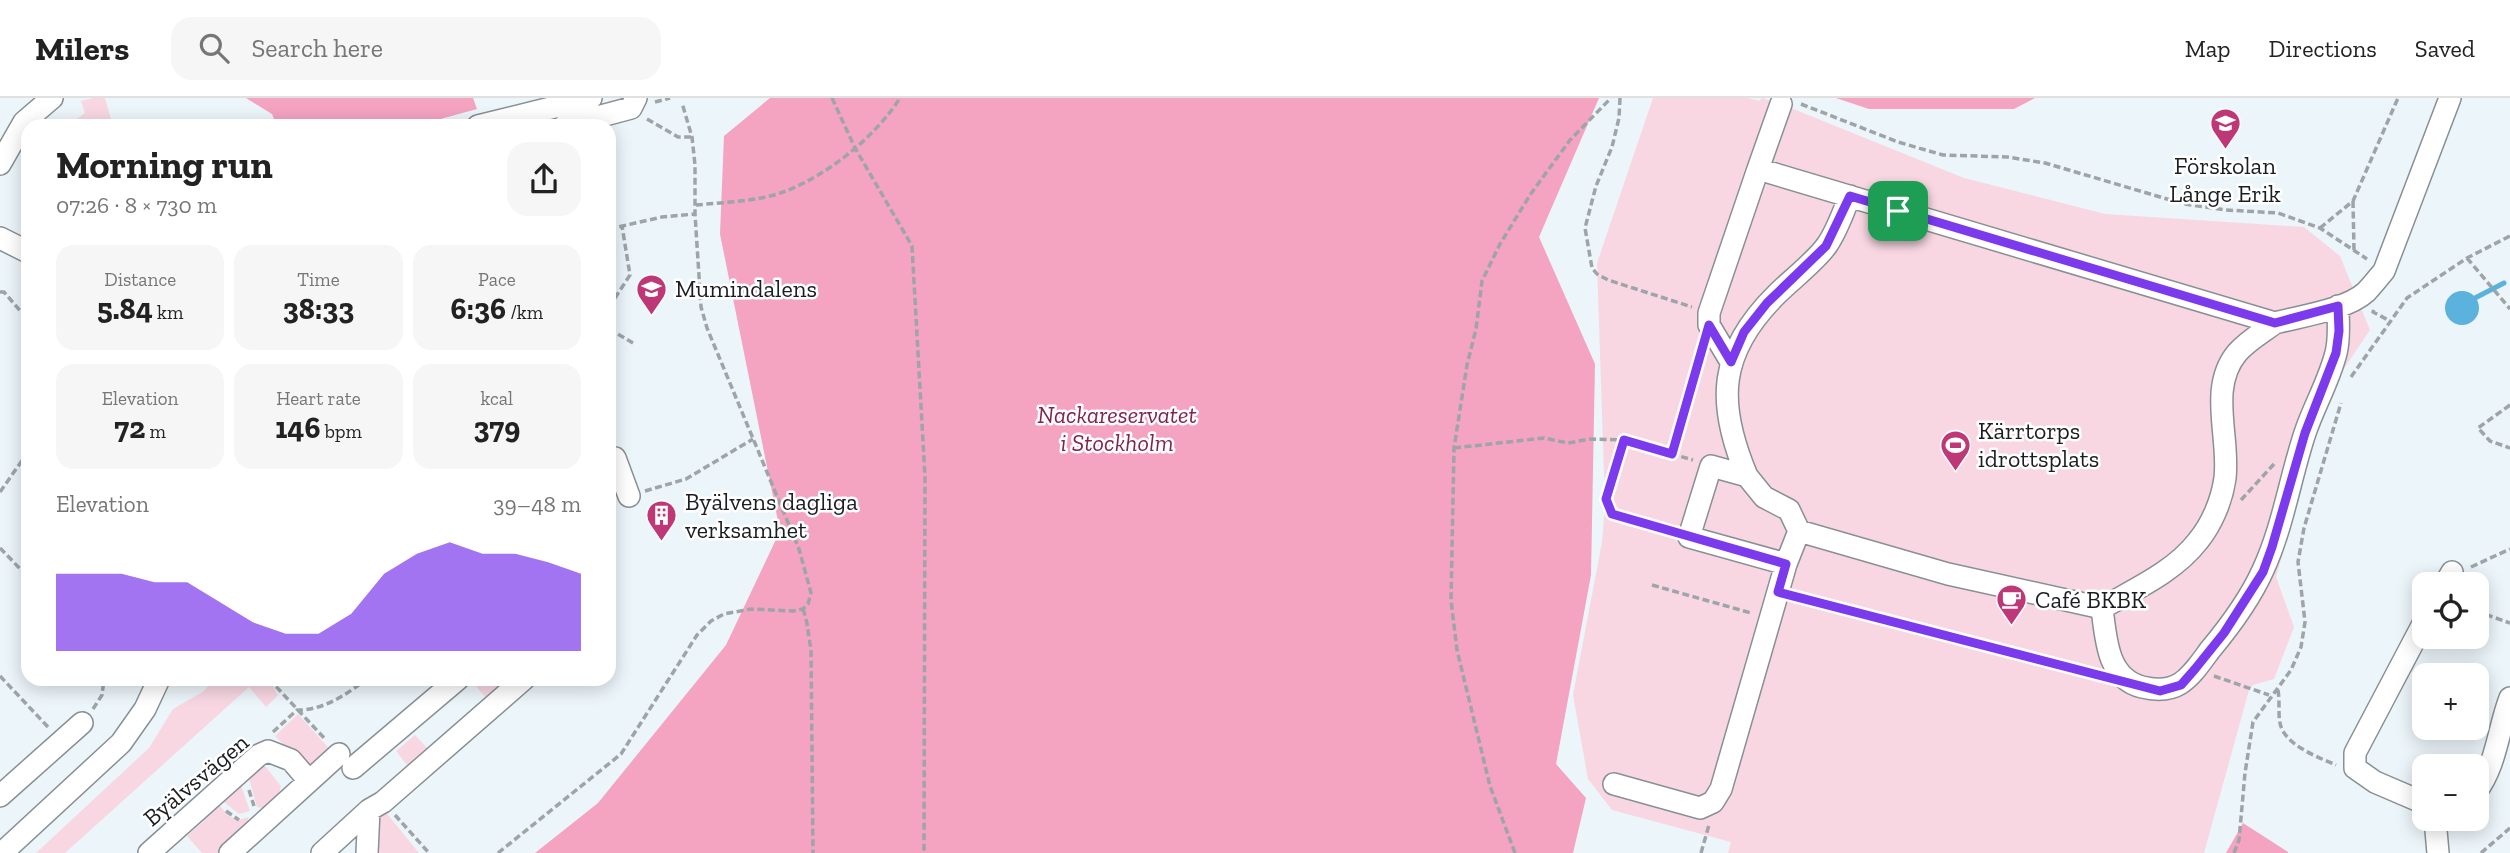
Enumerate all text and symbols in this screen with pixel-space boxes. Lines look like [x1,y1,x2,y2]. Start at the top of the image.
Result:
search box [171,17,661,80]
text: Milers [35,29,129,68]
icon: search [195,29,233,67]
text: Search here [251,32,383,64]
text: Map [2185,34,2231,63]
text: Directions [2269,34,2377,63]
text: Saved [2415,34,2475,63]
school or university icon: Förskolan Långe Erik [2208,107,2242,151]
text: Morning run [56,142,273,188]
button: share [507,142,581,216]
place label: Förskolan Långe Erik [2169,151,2281,208]
pin [1868,181,1928,241]
text: 07:26 · 8 × 730 m [56,191,217,219]
icon: arrive [1879,192,1917,230]
text: Distance [104,268,176,291]
text: Time [297,268,340,291]
text: Pace [478,268,516,291]
school or university icon: Mumindalens [635,272,669,316]
place label: Mumindalens [675,274,817,303]
text: 5.84 [97,291,153,327]
text: 38:33 [283,291,354,327]
text: 6:36 [451,291,506,327]
text: km [153,301,183,324]
text: /km [506,301,543,324]
text: Elevation [102,387,179,410]
text: Heart rate [276,387,361,410]
text: kcal [481,387,513,410]
park label: Nackareservatet i Stockholm [1037,400,1197,457]
text: 72 [114,410,145,446]
text: 146 [275,410,320,446]
text: 379 [473,410,520,446]
place label: Kärrtorps idrottsplats [1978,416,2099,473]
text: m [145,420,166,443]
text: bpm [320,420,362,443]
sports icon: Kärrtorps idrottsplats [1938,428,1972,472]
place label: Byälvens dagliga verksamhet [685,487,858,544]
text: Elevation [56,490,149,518]
text: 39–48 m [493,490,581,518]
building icon: Byälvens dagliga verksamhet [645,499,679,543]
map controls [2412,572,2489,831]
button: locate [2412,572,2489,649]
cafe icon: Café BKBK [1995,583,2029,627]
place label: Café BKBK [2035,585,2147,614]
button: + [2412,663,2489,740]
street label: Byälvsvägen [137,727,254,832]
button: − [2412,754,2489,831]

